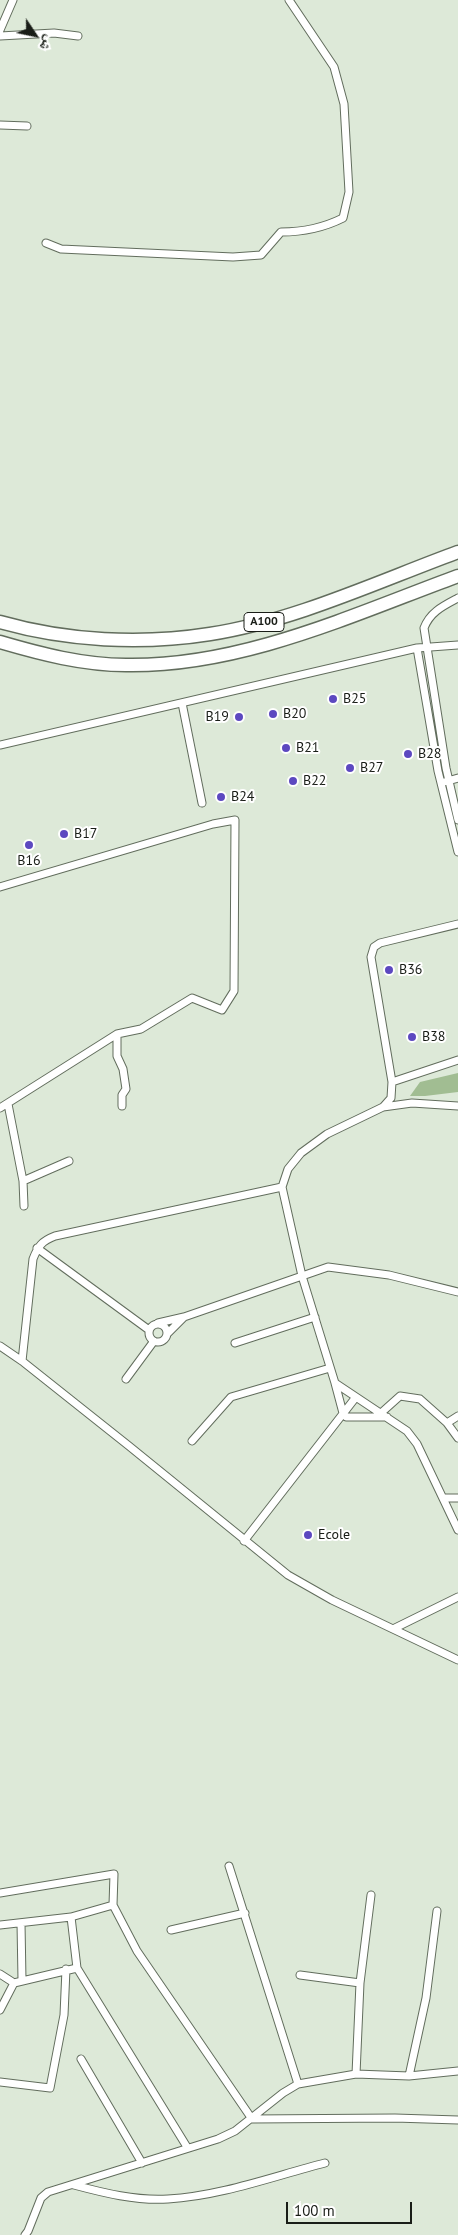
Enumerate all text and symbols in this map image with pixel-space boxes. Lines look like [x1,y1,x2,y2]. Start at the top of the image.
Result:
north arrow [10,10,60,60]
text: ش [36,32,59,55]
road number: A100 [244,612,284,632]
place label: B25 [343,691,366,707]
marker: B25 [327,693,339,705]
place label: B20 [283,706,306,722]
marker: B20 [267,708,279,720]
place label: B19 [206,709,229,725]
marker: B19 [233,711,245,723]
place label: B21 [296,740,319,756]
marker: B21 [280,742,292,754]
place label: B28 [418,746,441,762]
marker: B28 [402,748,414,760]
place label: B27 [360,760,383,776]
marker: B27 [344,762,356,774]
place label: B22 [303,773,326,789]
marker: B22 [287,775,299,787]
place label: B24 [231,789,254,805]
marker: B24 [215,791,227,803]
place label: B17 [74,826,97,842]
marker: B17 [58,828,70,840]
marker: B16 [23,839,35,851]
place label: B16 [17,853,41,869]
place label: B36 [399,962,422,978]
marker: B36 [383,964,395,976]
place label: B38 [422,1029,445,1045]
marker: B38 [406,1031,418,1043]
place label: Ecole [318,1527,350,1543]
marker: Ecole [302,1529,314,1541]
scale bar [288,2192,414,2224]
text: 100 m [294,2201,335,2220]

